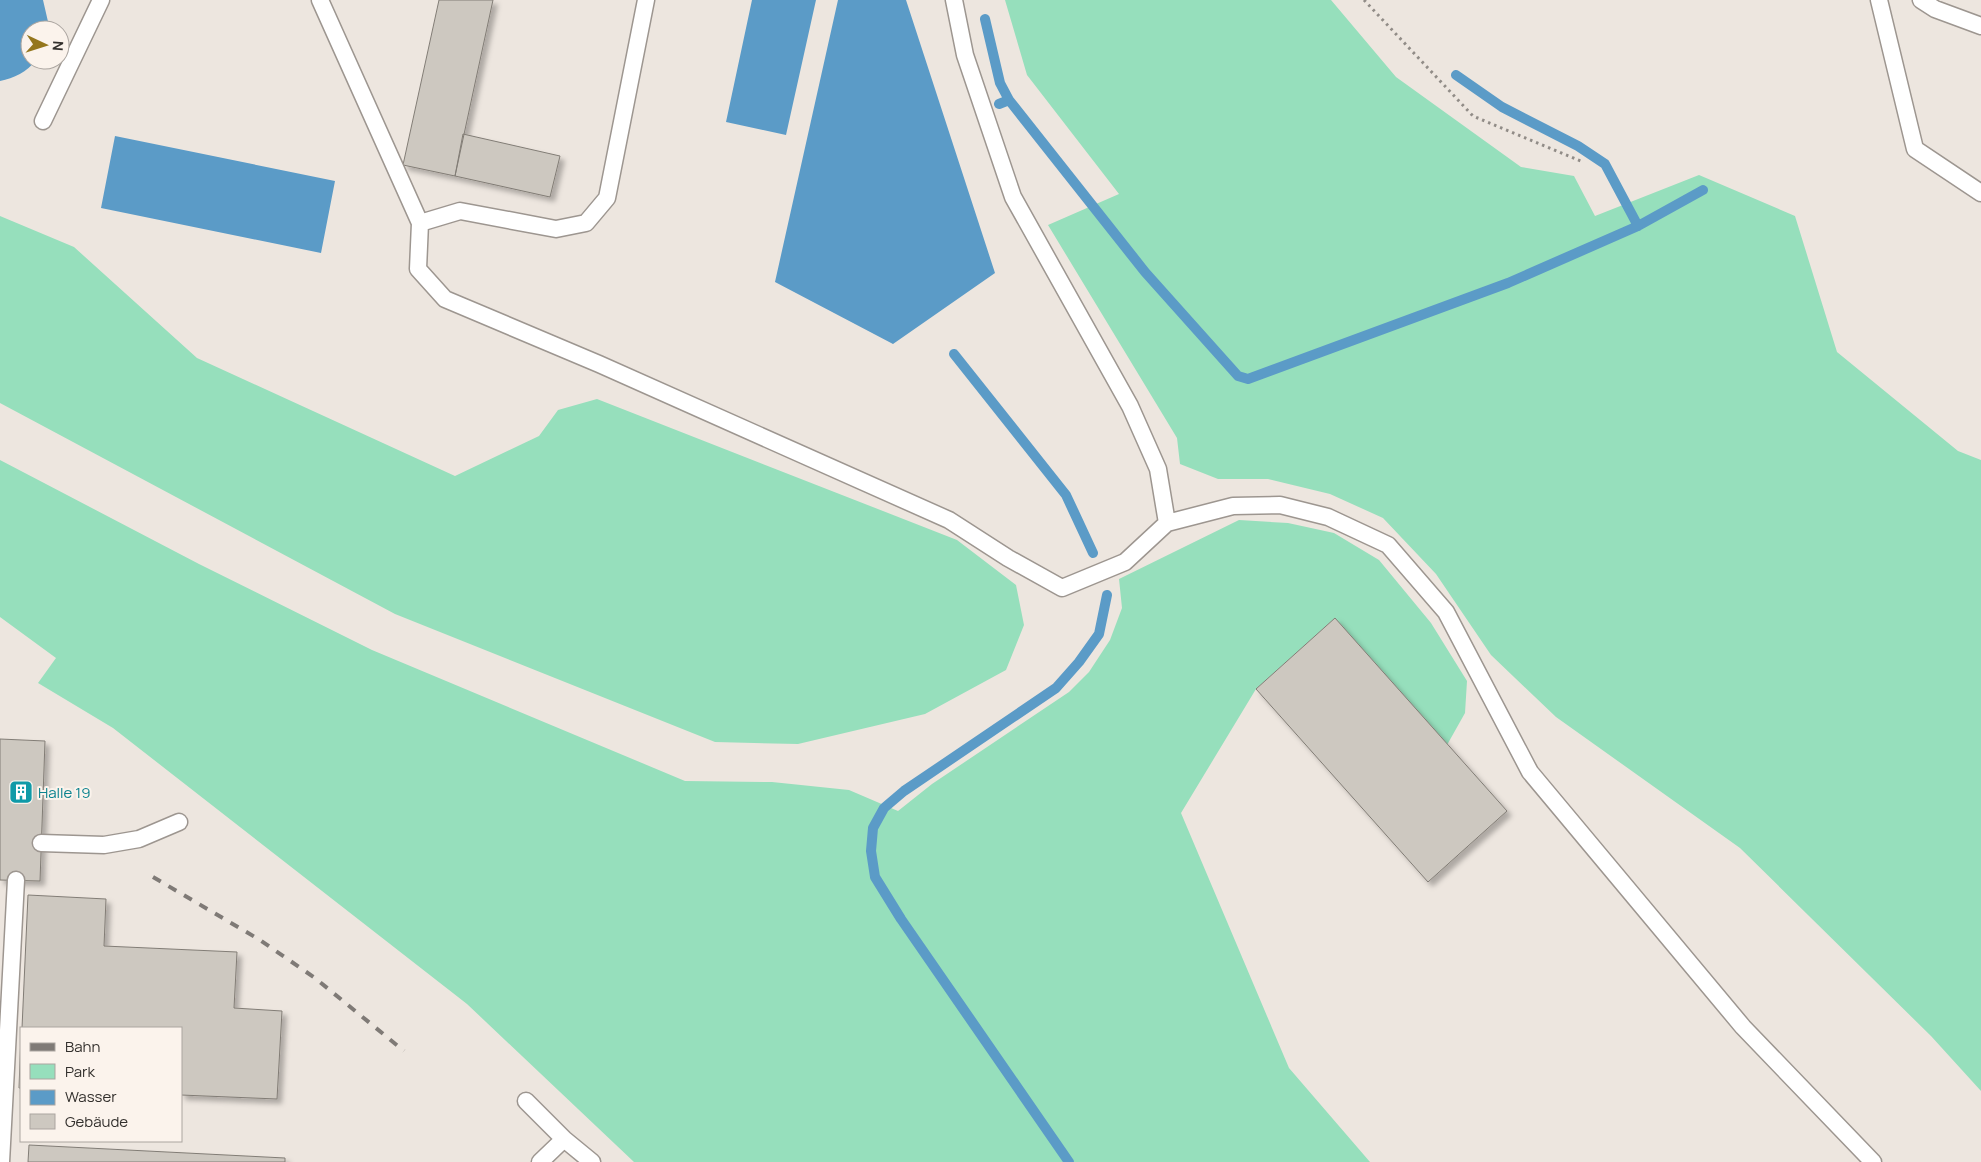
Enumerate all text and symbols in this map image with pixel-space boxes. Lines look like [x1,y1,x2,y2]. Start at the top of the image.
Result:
north arrow [20,20,70,70]
text: N [49,40,68,52]
building icon: Halle 19 [8,779,34,805]
place label: Halle 19 [38,782,91,803]
legend [20,1027,182,1142]
text: Bahn [65,1036,100,1057]
text: Park [65,1061,95,1082]
text: Wasser [65,1086,117,1107]
text: Gebäude [65,1111,128,1132]

